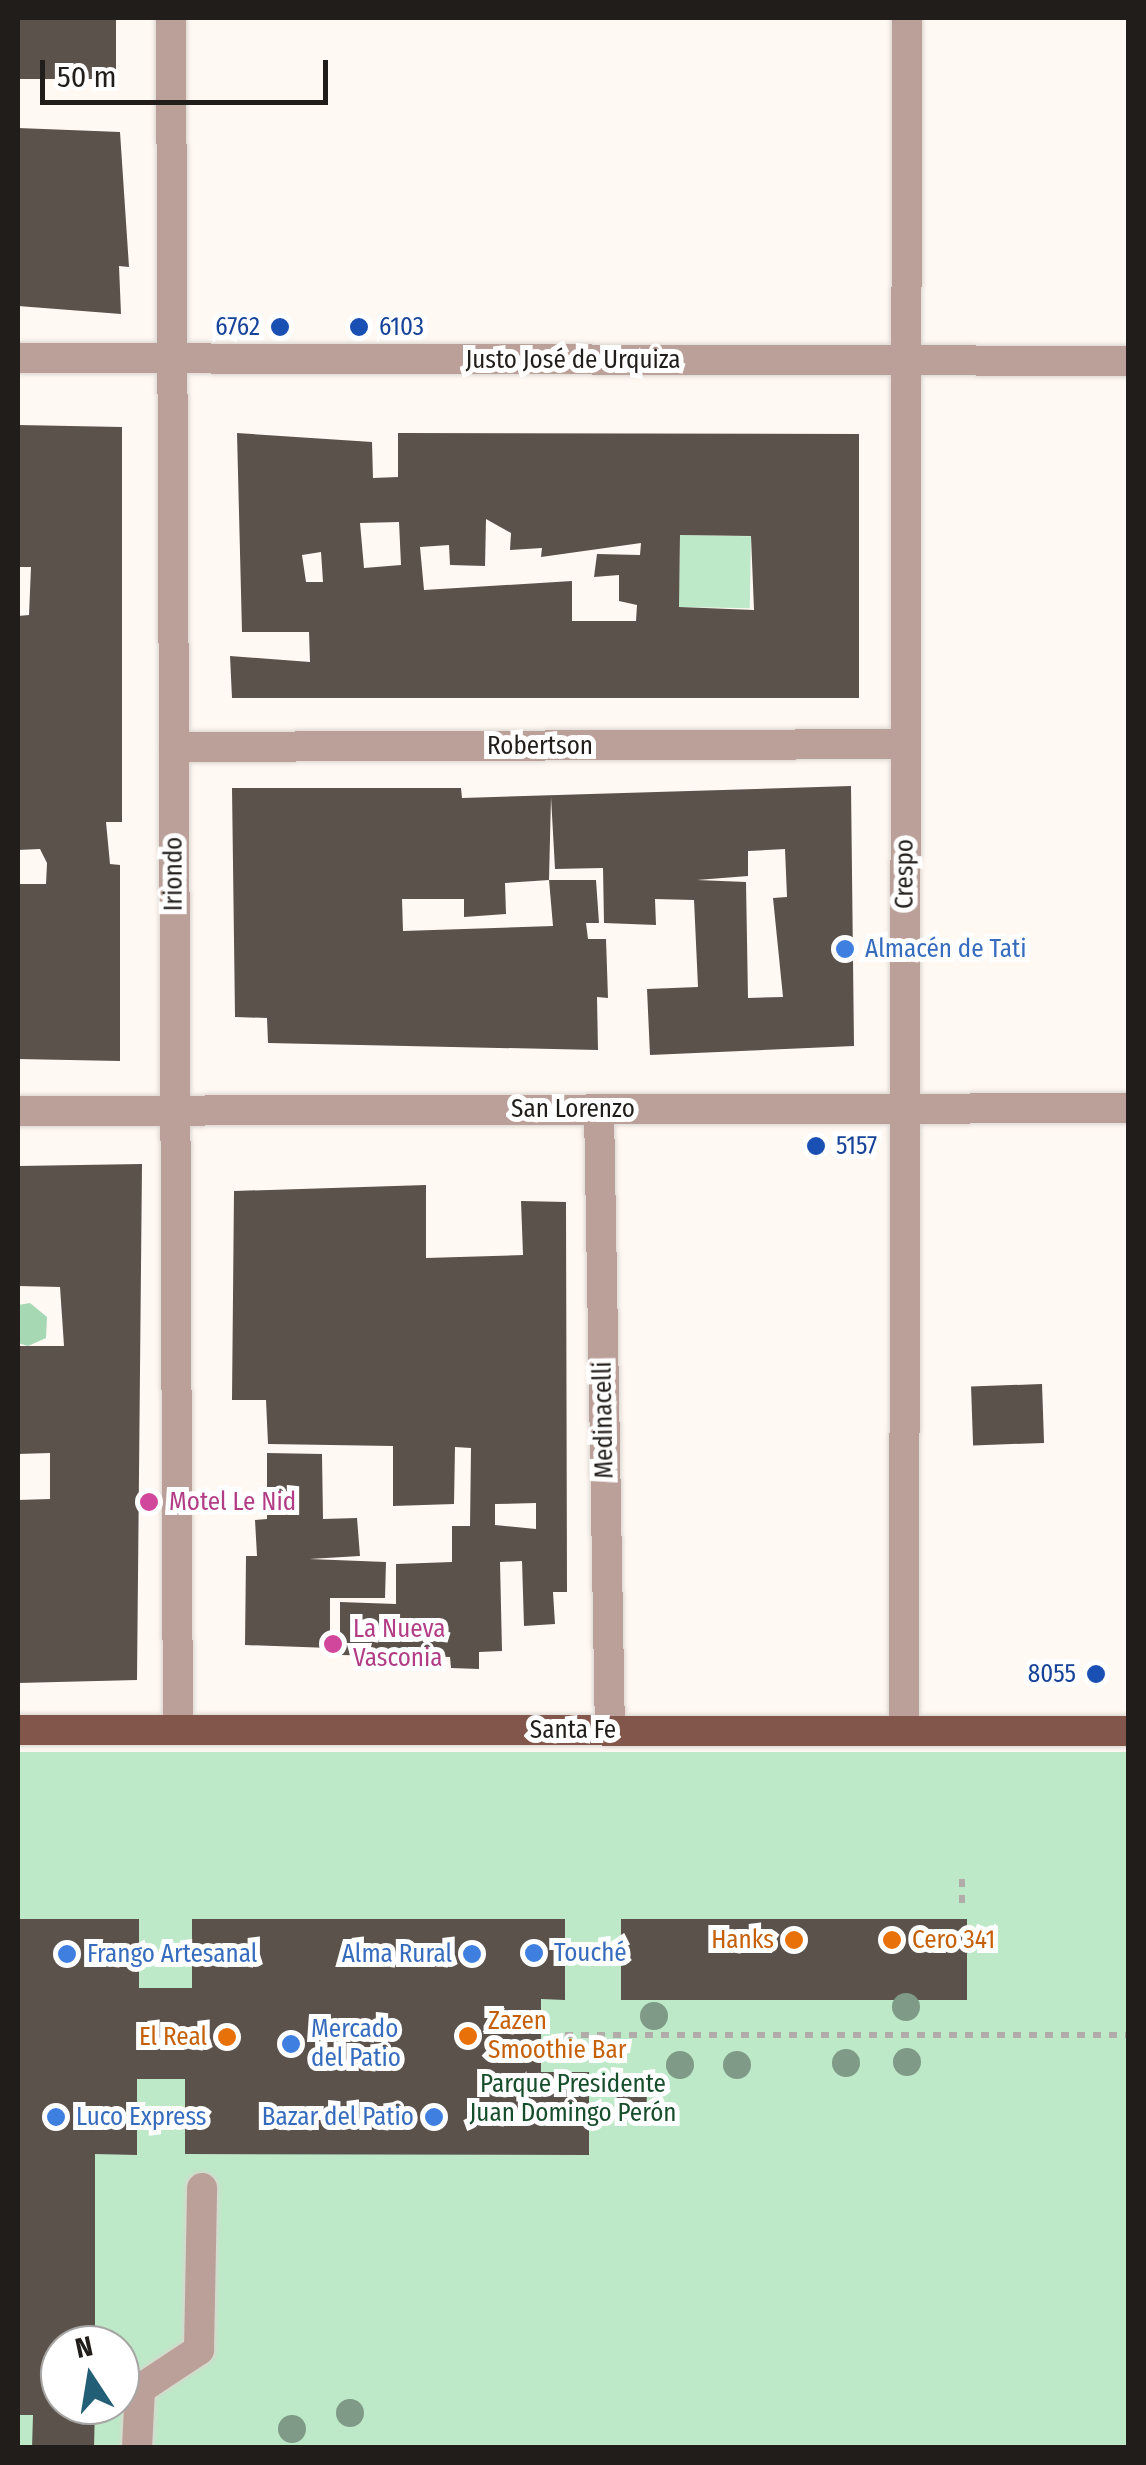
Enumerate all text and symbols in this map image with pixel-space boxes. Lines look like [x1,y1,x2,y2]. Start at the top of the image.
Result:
scale bar [45,40,332,102]
text: 50 m [57,59,117,95]
place label: 6762 [215,312,260,342]
place label: 6103 [379,312,424,342]
marker: 6762 [269,316,291,338]
marker: 6103 [348,316,370,338]
street label: Justo José de Urquiza [465,345,681,375]
street label: Robertson [487,731,593,761]
street label: Iriondo [159,837,189,911]
street label: Crespo [890,839,920,909]
place label: Almacén de Tati [865,934,1027,964]
marker: Almacén de Tati [834,938,856,960]
street label: San Lorenzo [511,1094,635,1124]
place label: 5157 [836,1131,877,1161]
marker: 5157 [805,1135,827,1157]
street label: Medinacelli [588,1361,620,1479]
place label: Motel Le Nid [169,1487,296,1517]
marker: Motel Le Nid [138,1491,160,1513]
place label: La Nueva Vasconia [353,1615,446,1674]
marker: La Nueva Vasconia [322,1633,344,1655]
place label: 8055 [1028,1659,1076,1689]
marker: 8055 [1085,1663,1107,1685]
street label: Santa Fe [530,1715,616,1745]
place label: Hanks [711,1925,774,1955]
place label: Cero 341 [912,1925,995,1955]
marker: Hanks [783,1929,805,1951]
marker: Cero 341 [881,1929,903,1951]
place label: Touché [554,1938,627,1968]
place label: Frango Artesanal [87,1939,257,1969]
place label: Alma Rural [342,1939,452,1969]
marker: Touché [523,1942,545,1964]
marker: Frango Artesanal [56,1943,78,1965]
marker: Alma Rural [461,1943,483,1965]
place label: Zazen Smoothie Bar [488,2007,626,2066]
place label: Mercado del Patio [311,2015,401,2074]
place label: El Real [139,2022,207,2052]
marker: Zazen Smoothie Bar [457,2025,479,2047]
marker: El Real [216,2026,238,2048]
marker: Mercado del Patio [280,2033,302,2055]
park label: Parque Presidente Juan Domingo Perón [470,2070,676,2129]
place label: Luco Express [76,2102,206,2132]
place label: Bazar del Patio [262,2102,414,2132]
marker: Luco Express [45,2106,67,2128]
marker: Bazar del Patio [423,2106,445,2128]
north arrow [40,2325,140,2425]
text: N [72,2329,96,2365]

